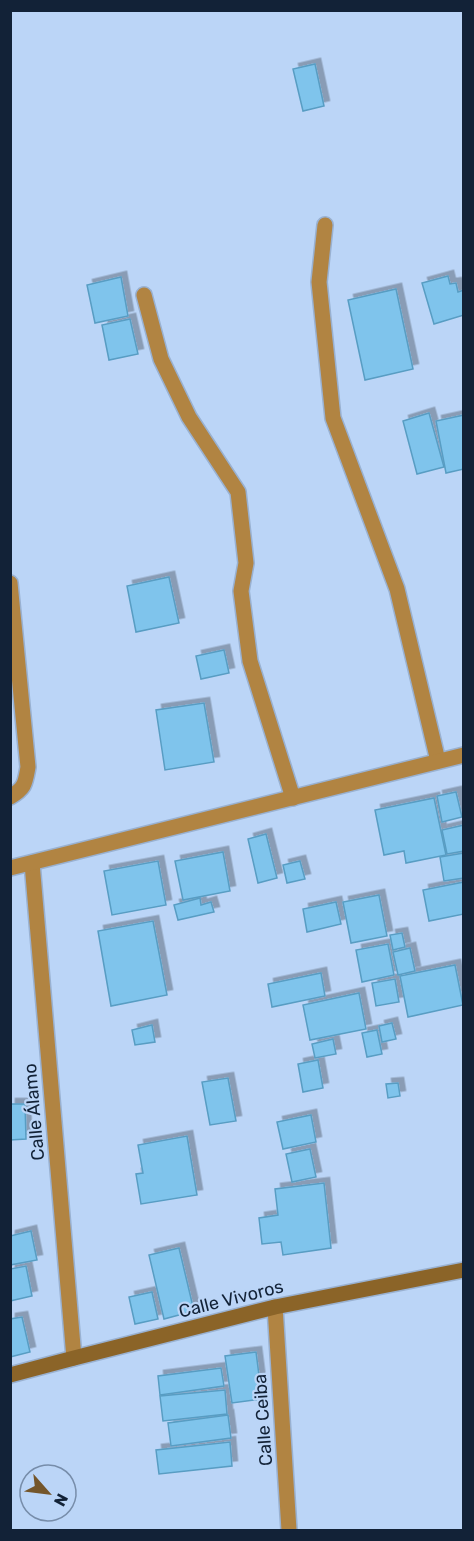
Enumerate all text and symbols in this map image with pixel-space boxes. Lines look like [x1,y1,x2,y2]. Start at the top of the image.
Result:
street label: Calle Álamo [19,1063,49,1161]
street label: Calle Vivoros [176,1275,286,1323]
street label: Calle Ceiba [249,1373,277,1467]
north arrow [18,1463,78,1523]
text: N [50,1490,72,1509]

